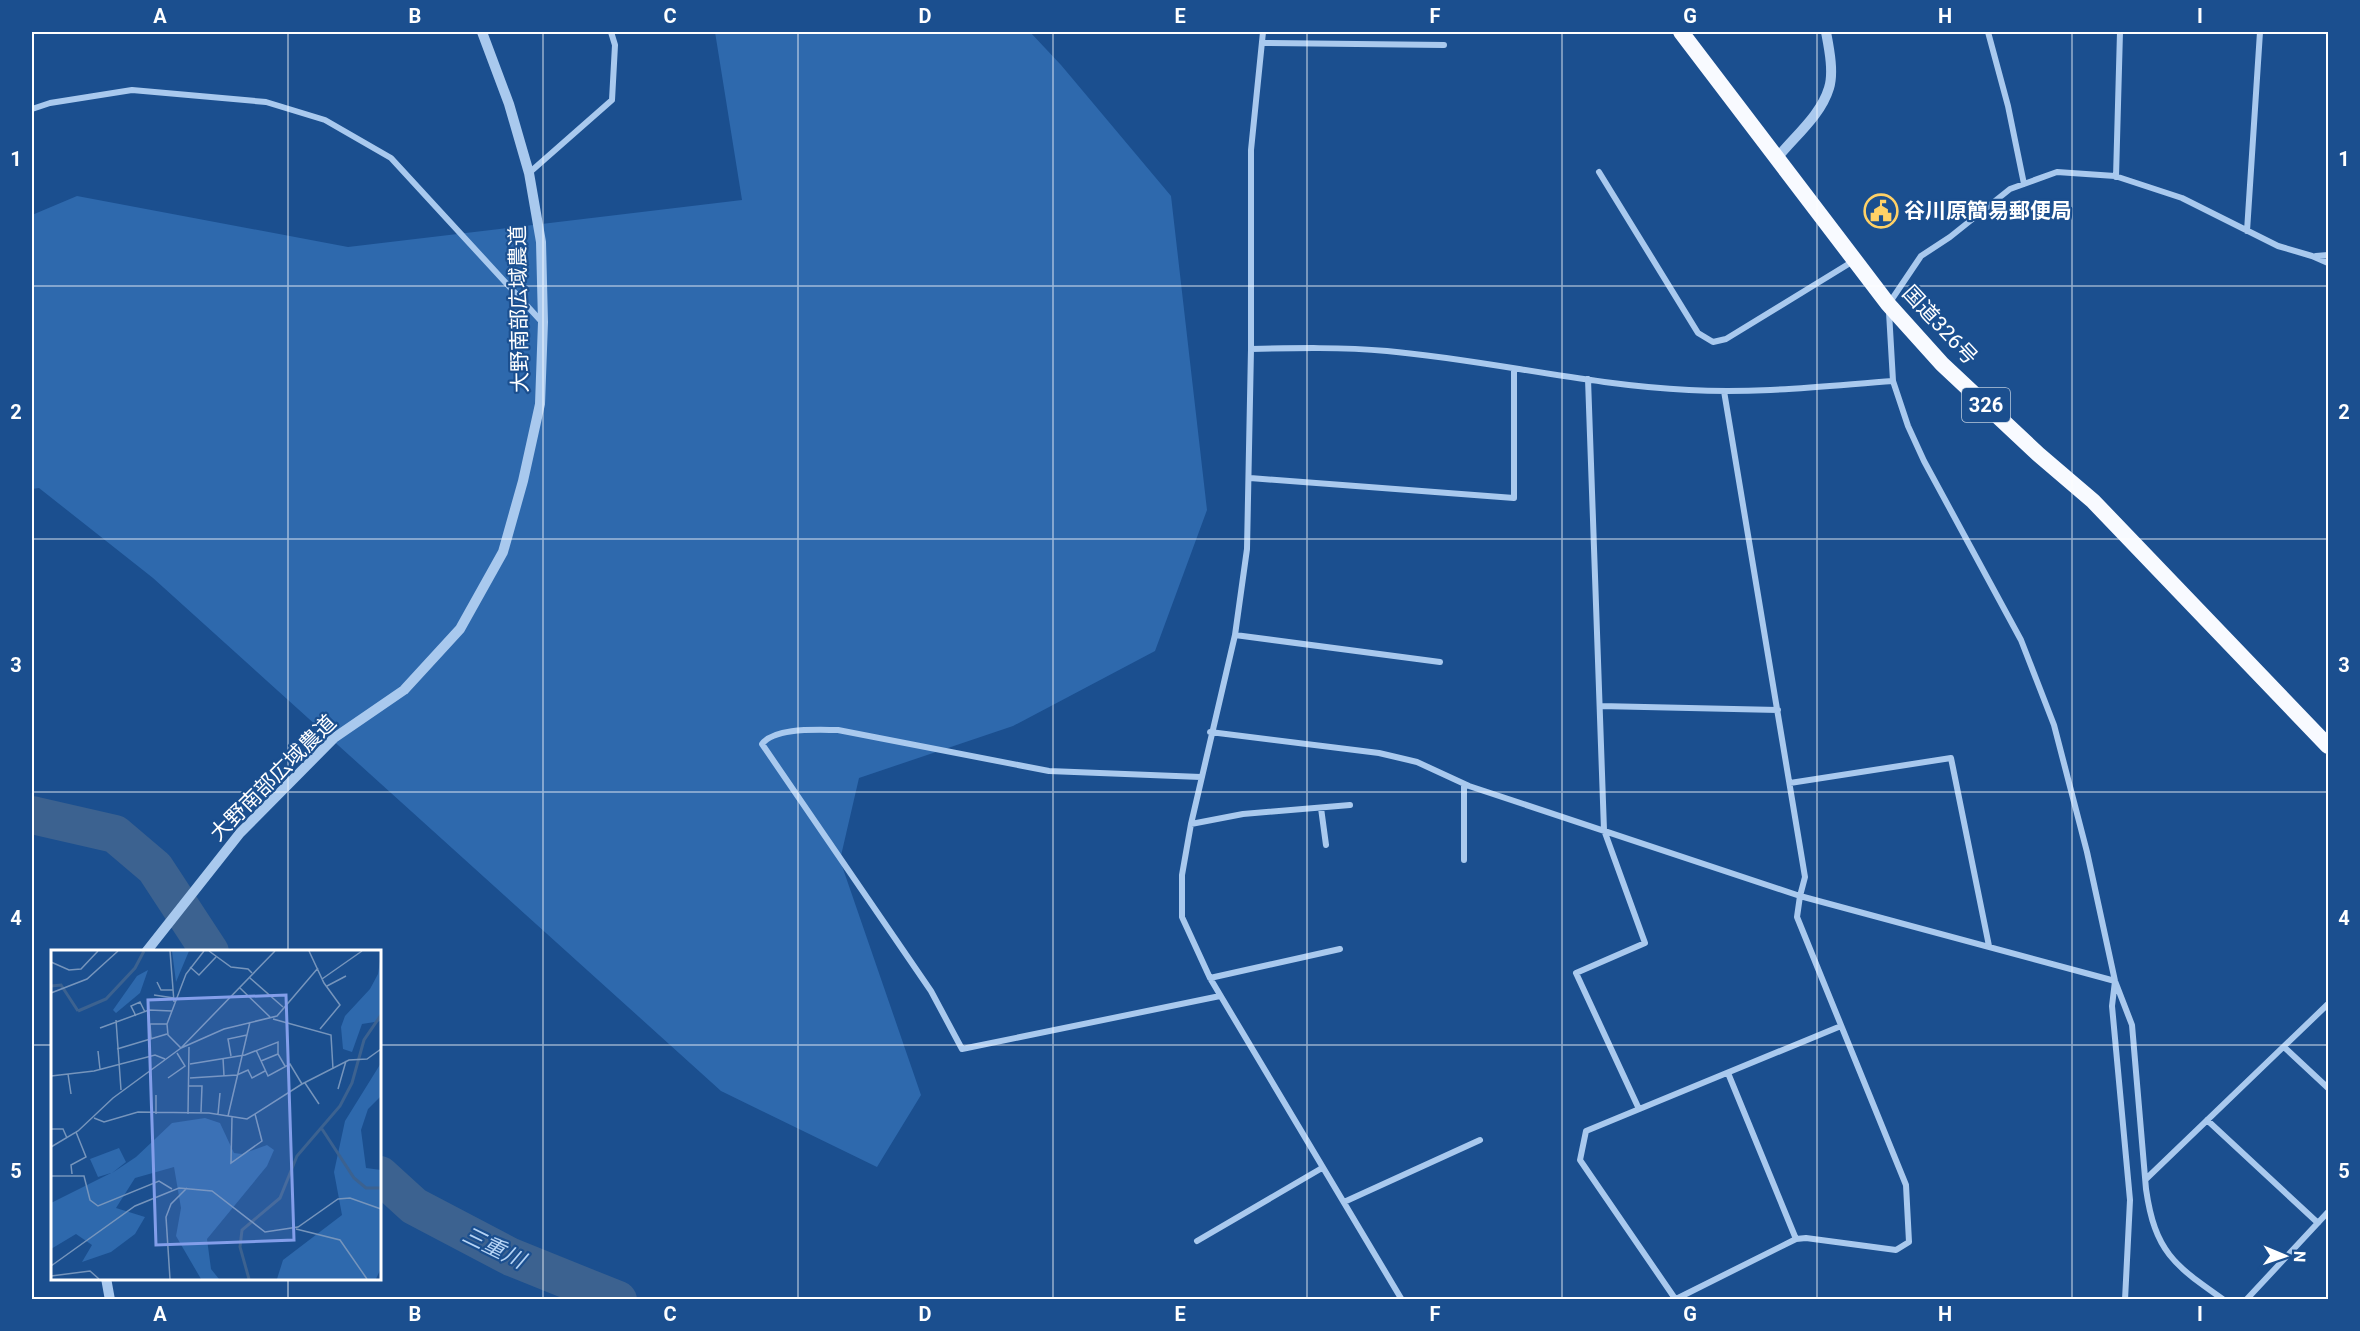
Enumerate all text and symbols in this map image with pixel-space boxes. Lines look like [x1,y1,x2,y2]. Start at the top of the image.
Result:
text: A [153,4,167,28]
text: B [409,4,421,28]
text: C [663,4,677,28]
text: D [919,4,932,28]
text: E [1174,4,1186,28]
text: F [1430,4,1441,28]
text: G [1683,4,1697,28]
text: H [1938,4,1952,28]
text: I [2197,4,2203,28]
text: 1 [10,147,22,171]
text: 1 [2338,147,2350,171]
public building icon: 谷川原簡易郵便局 [1863,193,1899,229]
place label: 谷川原簡易郵便局 [1904,199,2072,223]
street label: 大野南部広域農道 [506,225,532,393]
street label: 国道326号 [1898,281,1982,369]
road number: 326 [1962,388,2010,422]
text: 2 [10,400,22,424]
text: 2 [2338,400,2350,424]
text: 3 [10,653,22,677]
text: 3 [2338,653,2350,677]
street label: 大野南部広域農道 [205,710,341,846]
text: 4 [10,906,22,930]
text: 4 [2338,906,2350,930]
inset map [51,950,381,1280]
text: 5 [10,1159,22,1183]
text: 5 [2338,1159,2350,1183]
water label: 三重川 [459,1222,531,1274]
north arrow [2255,1226,2315,1286]
text: N [2290,1251,2309,1262]
text: A [153,1302,167,1326]
text: B [409,1302,421,1326]
text: C [663,1302,677,1326]
text: D [919,1302,932,1326]
text: E [1174,1302,1186,1326]
text: F [1430,1302,1441,1326]
text: G [1683,1302,1697,1326]
text: H [1938,1302,1952,1326]
text: I [2197,1302,2203,1326]

